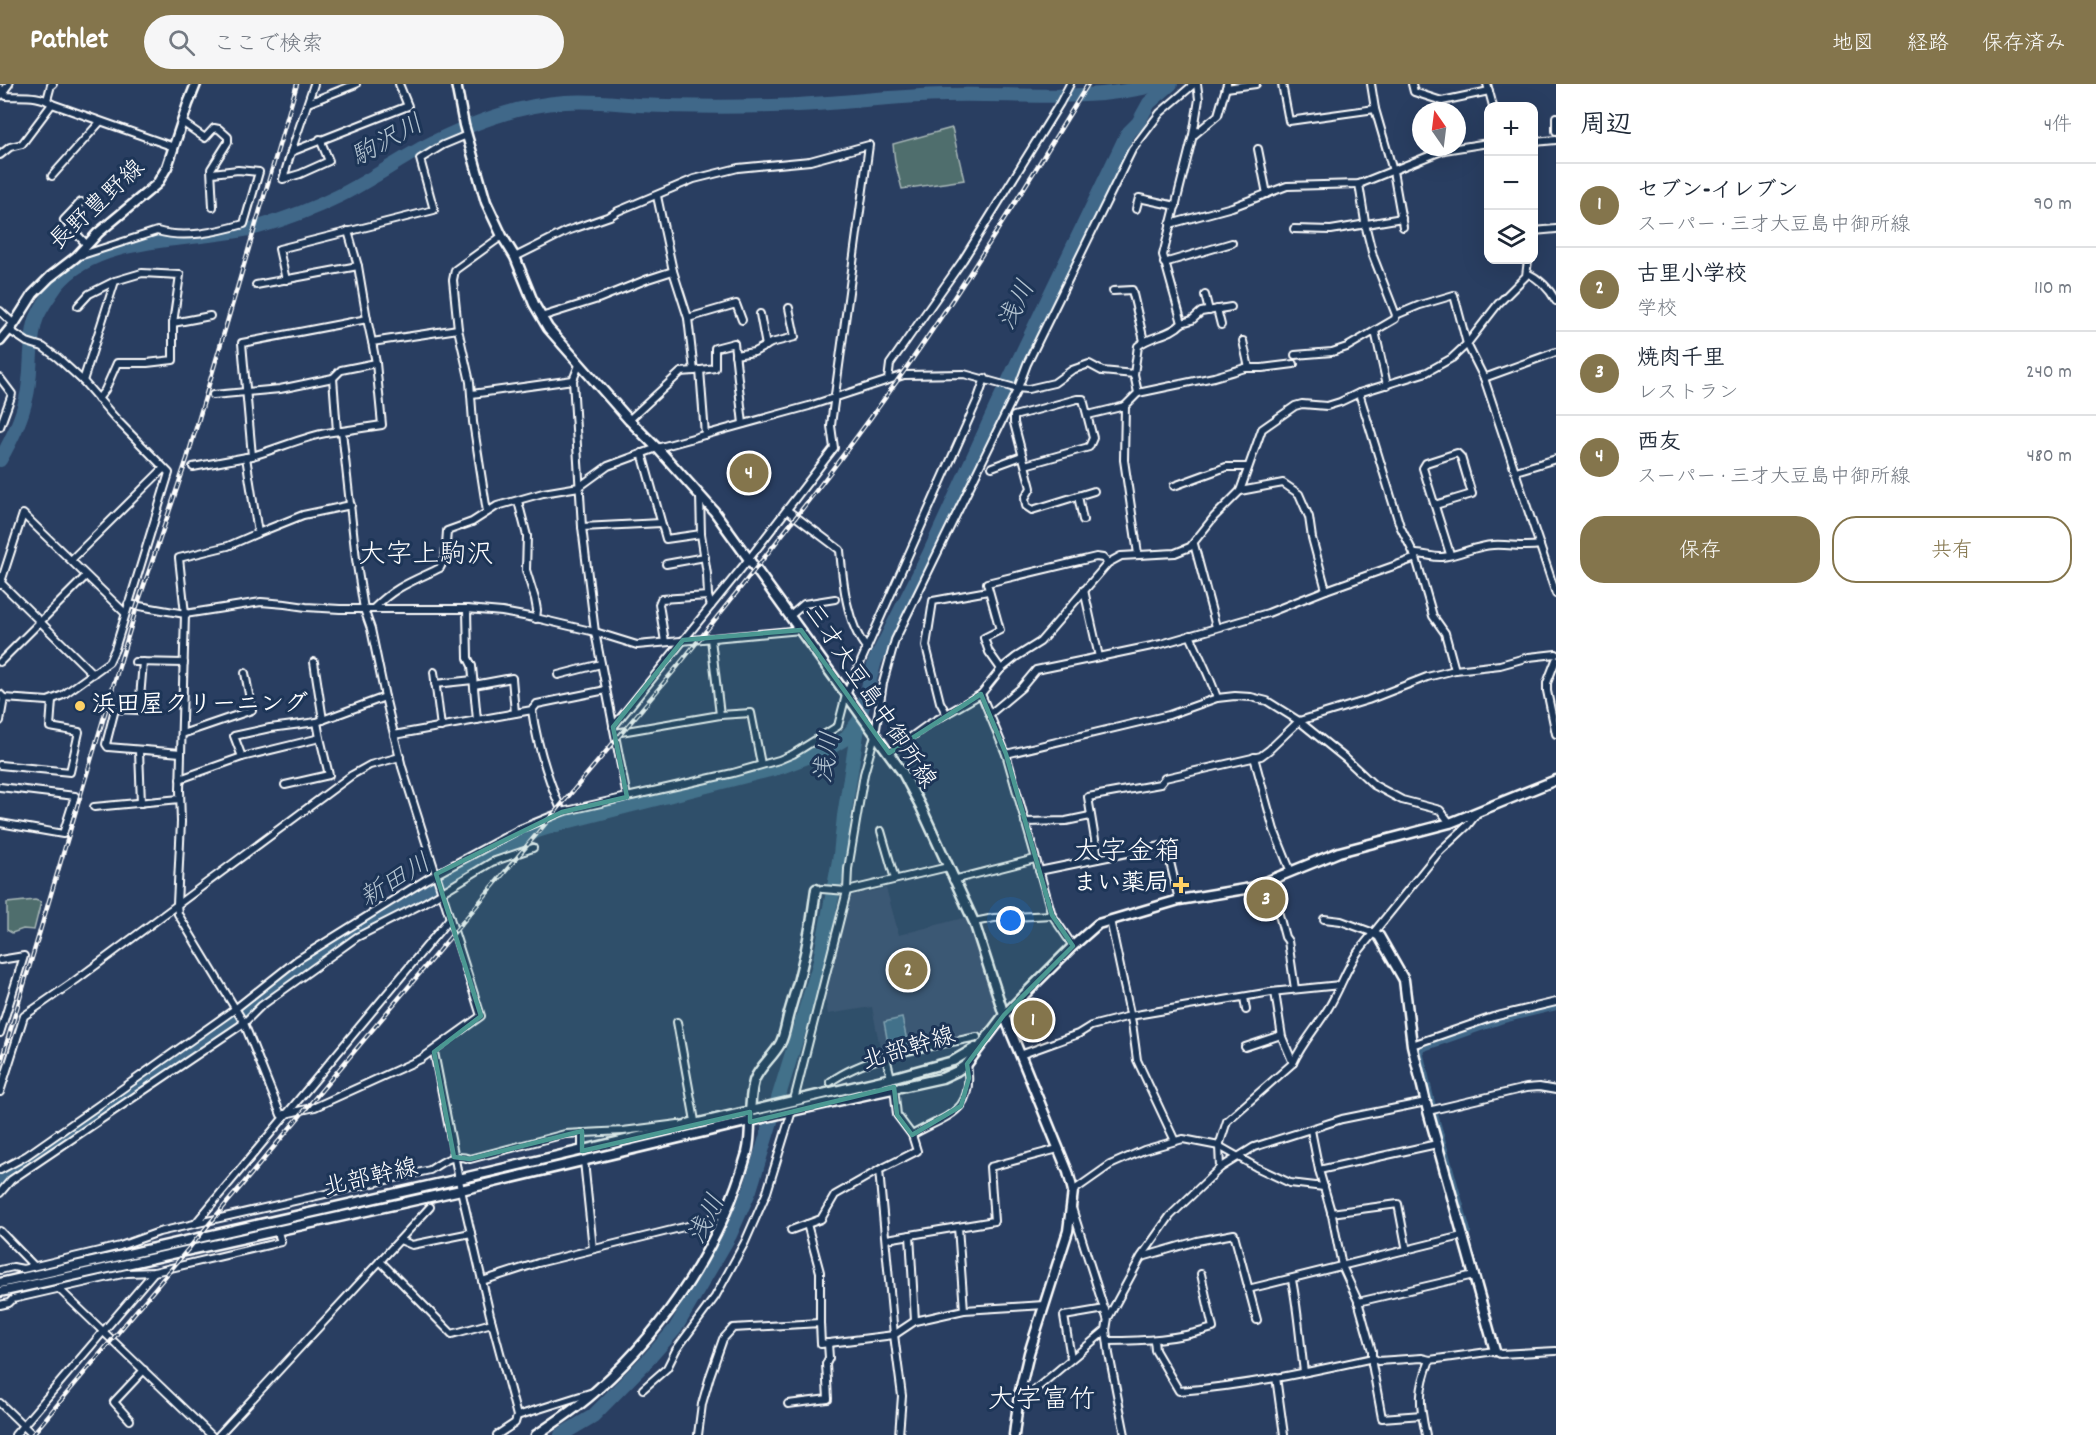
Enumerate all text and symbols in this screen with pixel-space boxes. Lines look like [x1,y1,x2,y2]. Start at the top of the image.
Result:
search box [144,15,564,69]
text: Pathlet [30,22,108,62]
icon: search [165,26,198,59]
text: ここで検索 [213,30,323,61]
text: 地図 [1832,30,1874,60]
text: 経路 [1907,30,1949,60]
text: 保存済み [1982,30,2066,60]
north arrow [1412,102,1466,156]
map controls [1484,102,1538,264]
button: + [1484,102,1538,156]
water label: 駒沢川 [345,107,431,177]
text: 周辺 [1580,108,1632,145]
text: 4件 [2044,112,2072,140]
street label: 長野豊野線 [43,153,153,259]
button: − [1484,156,1538,210]
text: セブン-イレブン [1637,176,1799,207]
text: 1 [1597,191,1602,219]
text: 90 m [2034,191,2072,219]
button: layers [1484,210,1538,264]
text: スーパー · 三才大豆島中御所線 [1637,212,1910,240]
text: 古里小学校 [1637,260,1747,291]
water label: 浅川 [990,275,1046,337]
text: 2 [1595,275,1604,303]
text: 110 m [2034,275,2072,303]
text: 学校 [1637,296,1677,324]
text: 焼肉千里 [1637,344,1725,375]
text: 3 [1595,359,1604,387]
text: 240 m [2026,359,2072,387]
text: レストラン [1637,380,1739,408]
text: 西友 [1637,428,1681,459]
text: 4 [1595,443,1604,471]
text: 480 m [2026,443,2072,471]
pin: 4 [730,450,768,496]
text: スーパー · 三才大豆島中御所線 [1637,464,1910,492]
button: 保存 [1580,516,1820,583]
button: 共有 [1832,516,2072,583]
district label: 大字上駒沢 [359,537,494,576]
street label: 三才大豆島中御所線 [795,598,943,796]
place label: 浜田屋クリーニング [92,689,308,723]
marker: 浜田屋クリーニング [73,699,87,713]
water label: 浅川 [807,729,851,787]
district label: 大字金箱 [1073,834,1181,873]
water label: 新田川 [353,846,439,918]
place label: まい薬局 [1073,868,1169,902]
pin: 3 [1246,876,1286,922]
marker: まい薬局 [1174,878,1188,892]
your location [996,906,1025,935]
pin: 2 [888,948,928,992]
pin: 1 [1014,998,1052,1042]
street label: 北部幹線 [858,1020,960,1080]
street label: 北部幹線 [320,1152,422,1206]
water label: 浅川 [680,1189,736,1251]
district label: 大字富竹 [988,1382,1096,1421]

